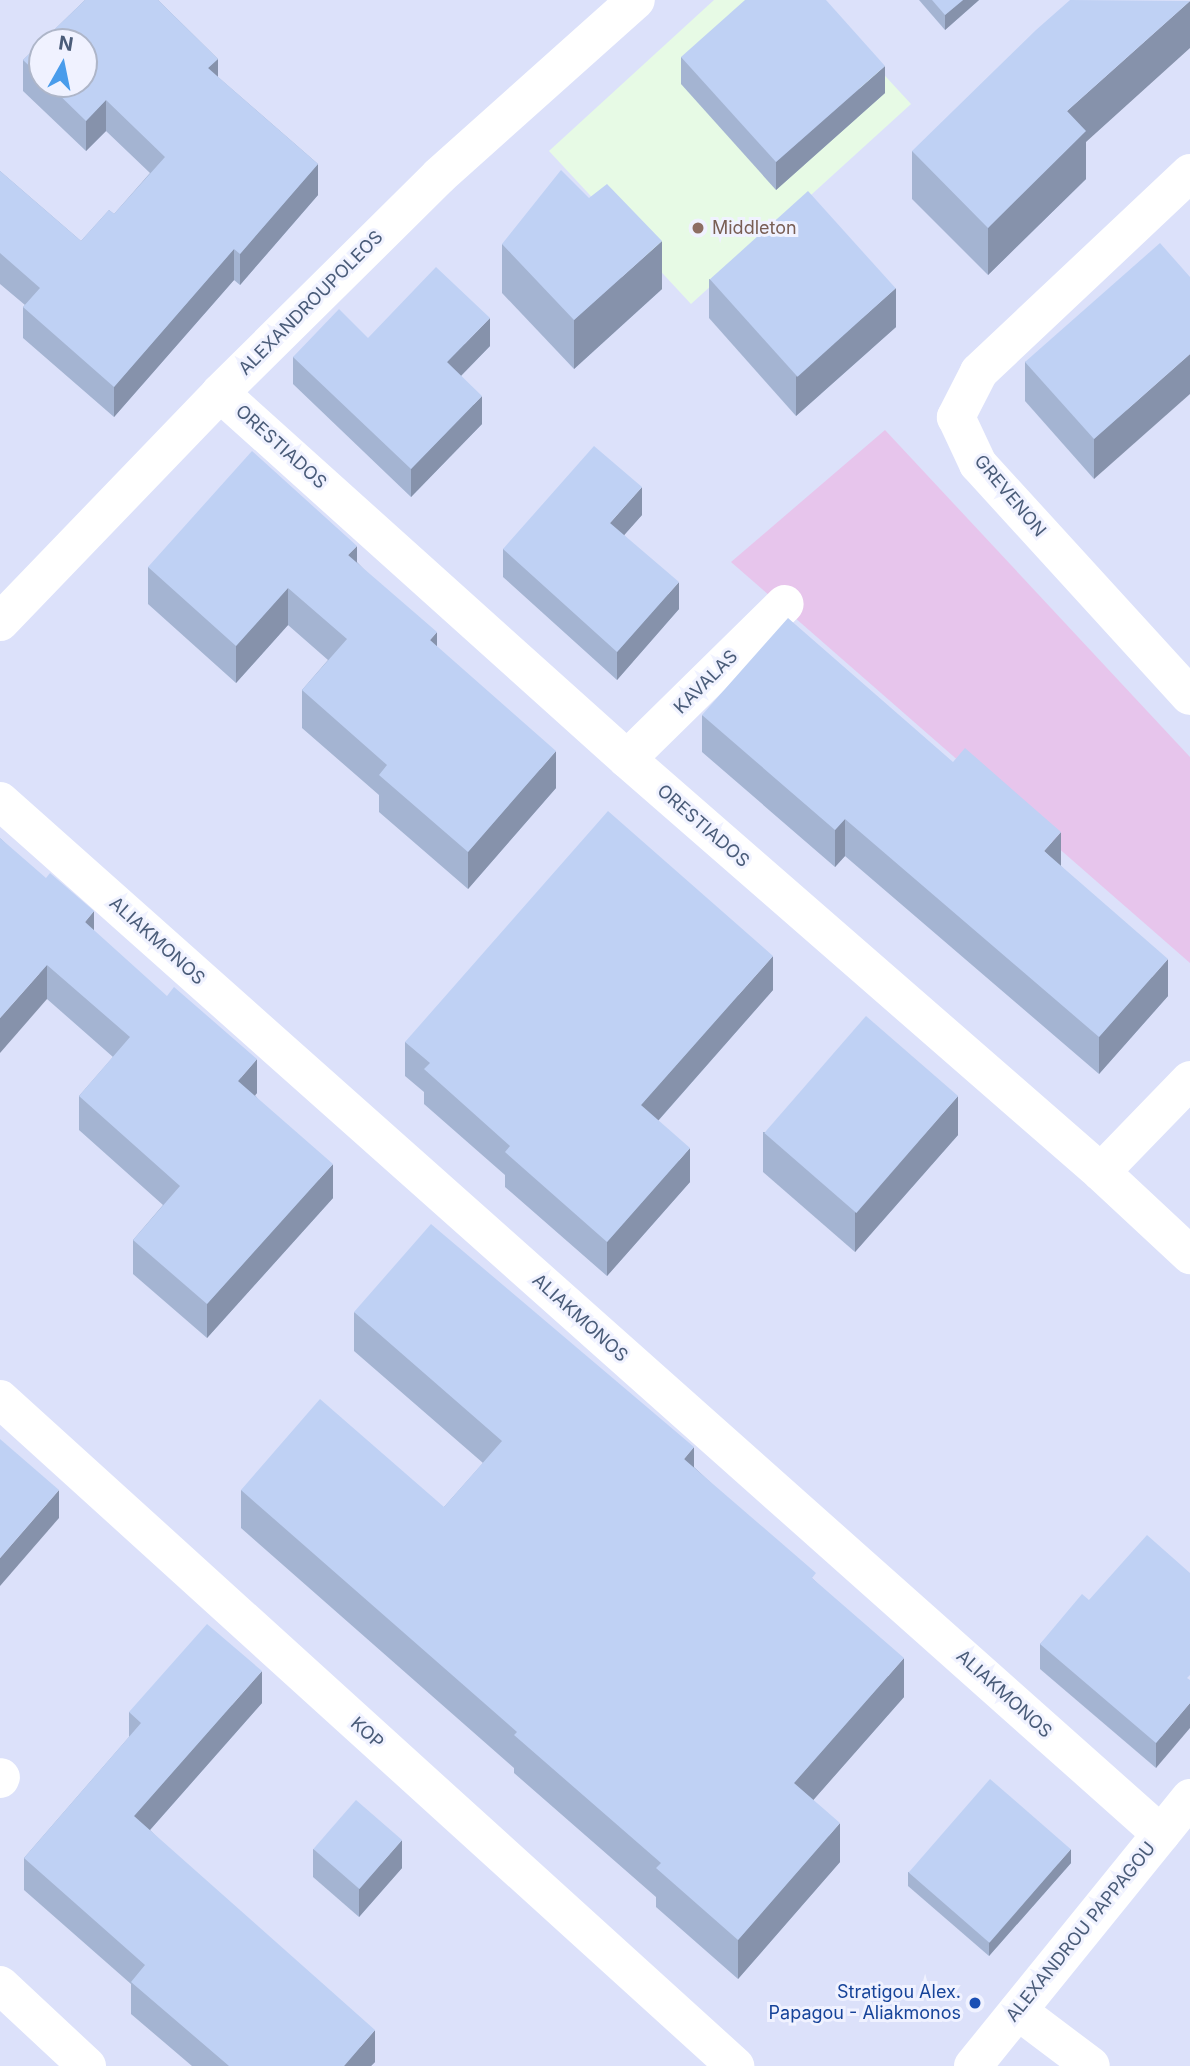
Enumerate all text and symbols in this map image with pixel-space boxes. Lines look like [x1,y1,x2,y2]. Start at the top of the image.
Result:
north arrow [28,28,98,98]
text: N [57,31,75,56]
place label: Middleton [712,217,797,239]
marker: Middleton [690,220,706,236]
street label: ALEXANDROUPOLEOS [234,226,388,380]
street label: ORESTIADOS [231,401,331,493]
street label: GREVENON [970,451,1050,541]
street label: KAVALAS [670,646,742,718]
street label: ORESTIADOS [653,780,753,872]
street label: ALIAKMONOS [105,893,209,989]
street label: ALIAKMONOS [528,1270,632,1366]
street label: ALIAKMONOS [952,1646,1056,1742]
street label: KOP [346,1713,388,1753]
street label: ALEXANDROU PAPPAGOU [1002,1838,1160,2026]
place label: Stratigou Alex. Papagou - Aliakmonos [769,1982,961,2024]
marker: Stratigou Alex. Papagou - Aliakmonos [967,1995,983,2011]

